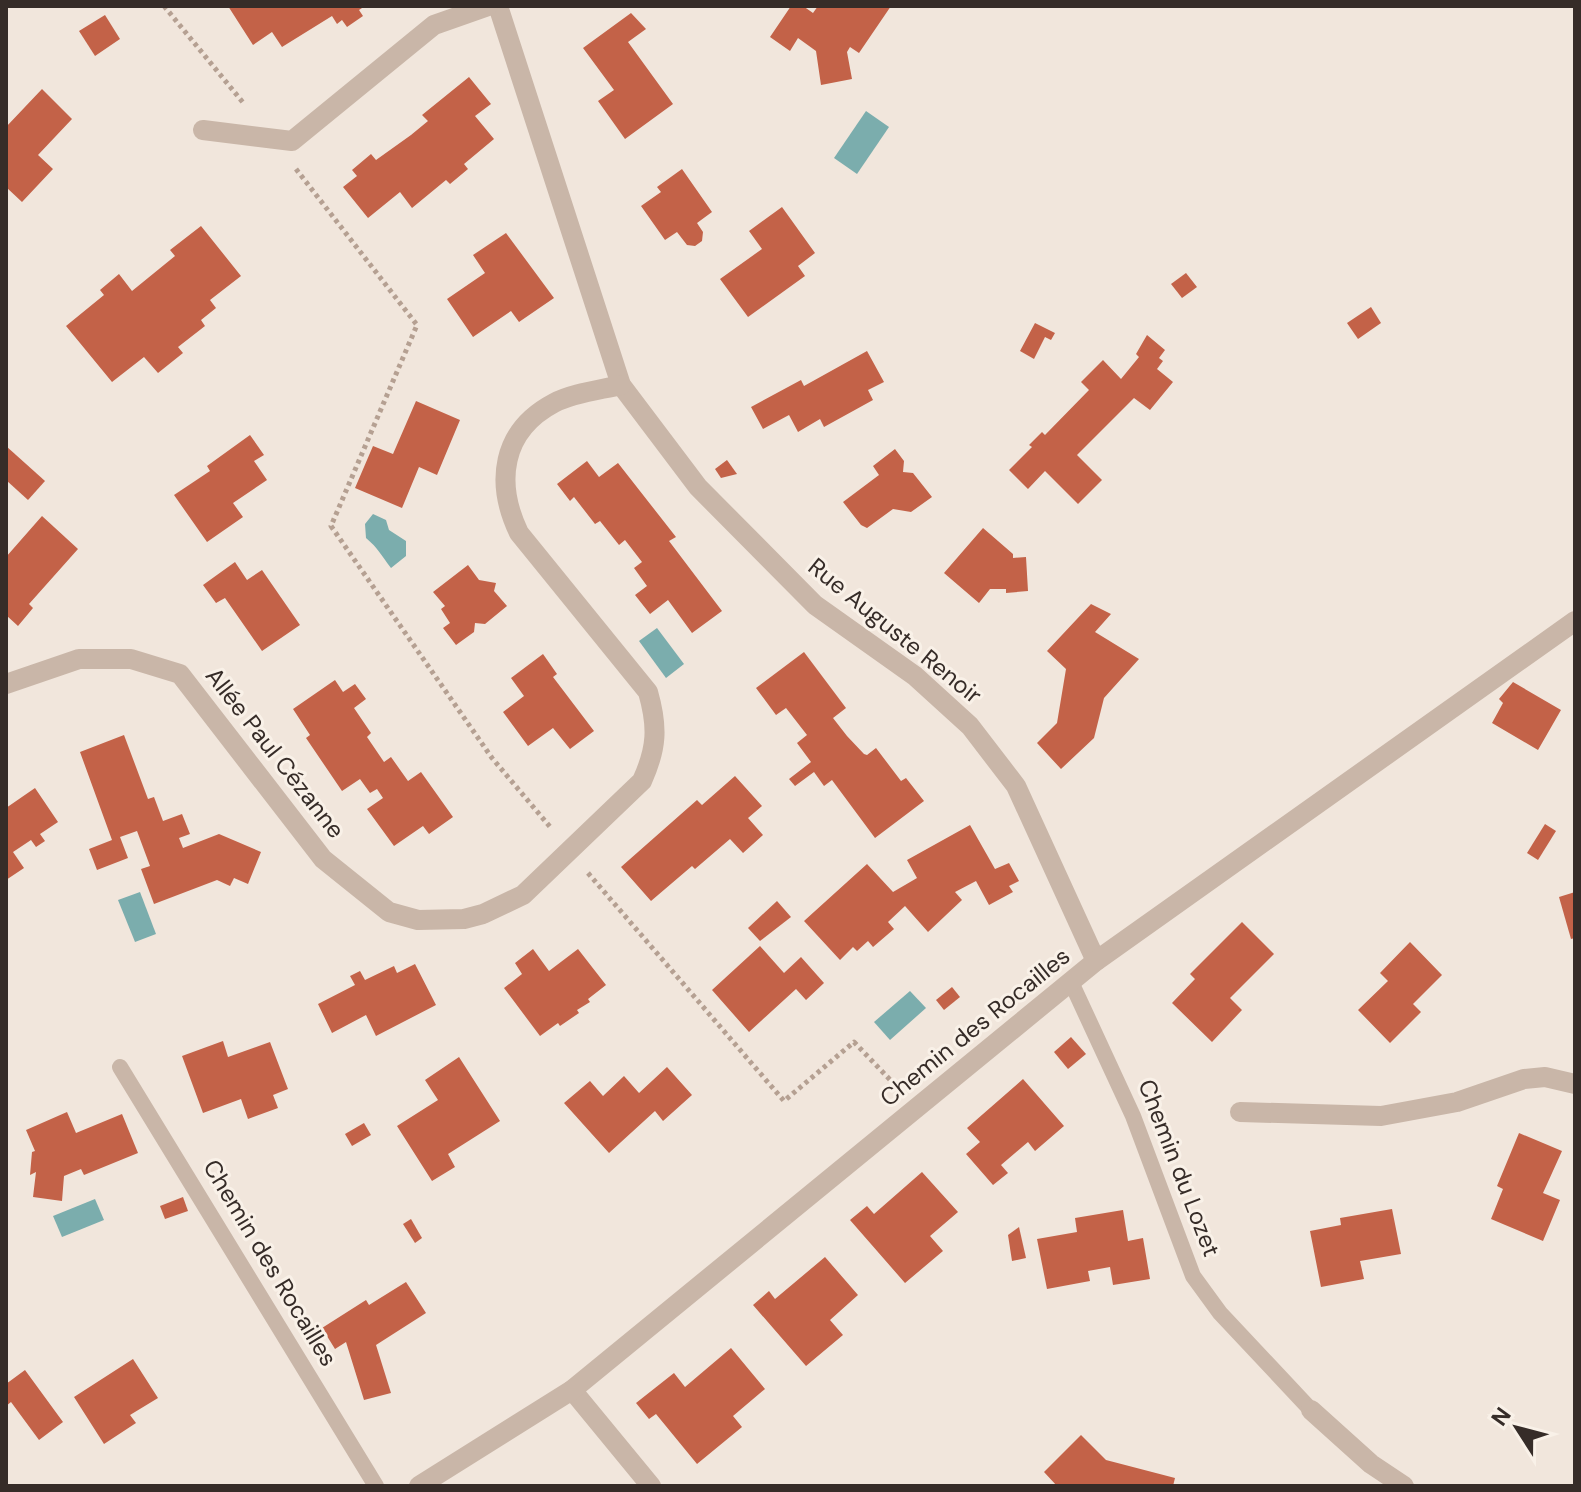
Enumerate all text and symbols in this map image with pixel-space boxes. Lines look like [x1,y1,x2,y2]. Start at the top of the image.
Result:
street label: Rue Auguste Renoir [802,551,989,710]
street label: Allée Paul Cézanne [199,661,352,844]
street label: Chemin des Rocailles [873,940,1076,1113]
street label: Chemin du Lozet [1131,1075,1227,1261]
street label: Chemin des Rocailles [196,1154,344,1372]
north arrow [1477,1388,1557,1468]
text: N [1485,1402,1518,1432]

